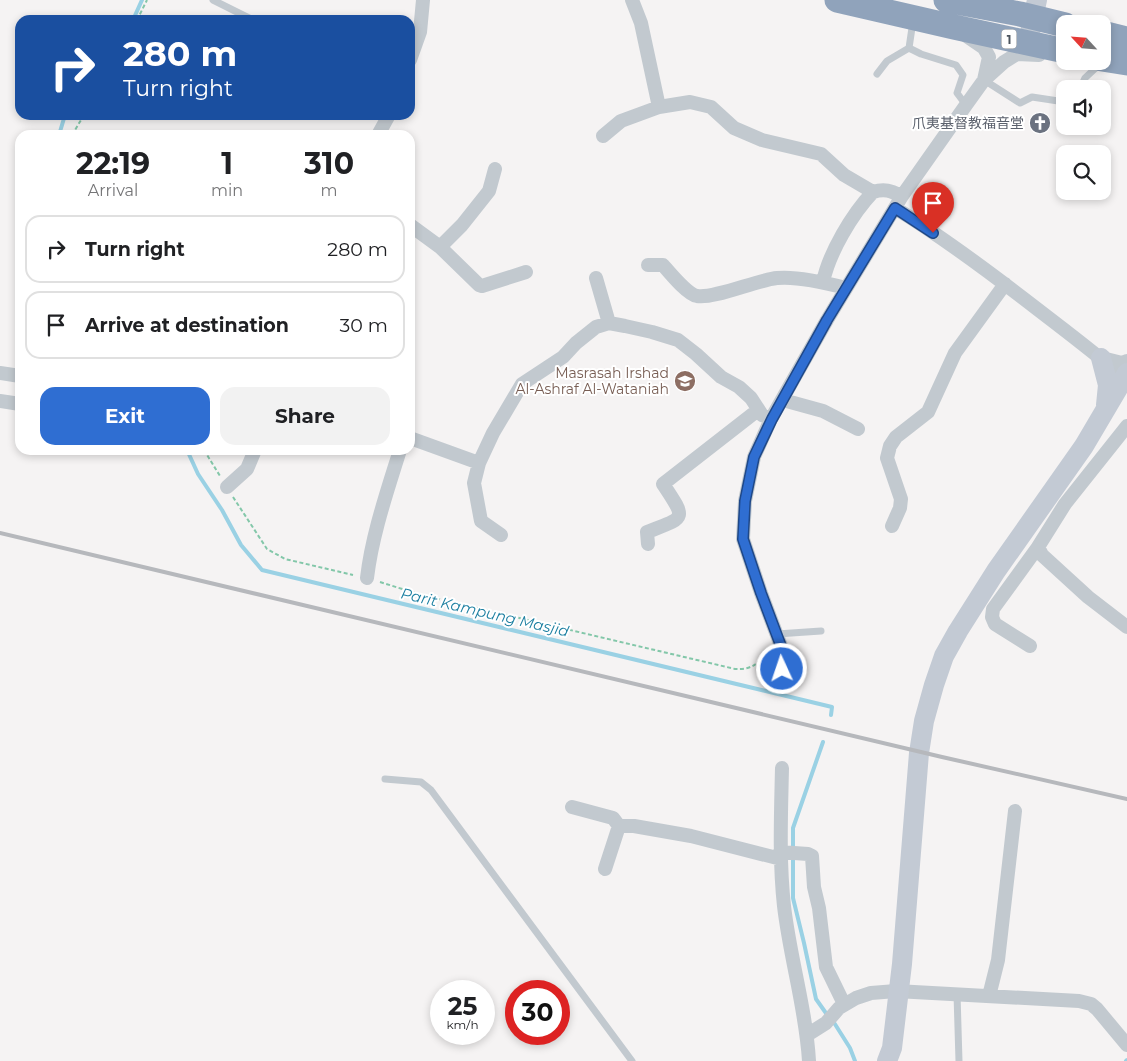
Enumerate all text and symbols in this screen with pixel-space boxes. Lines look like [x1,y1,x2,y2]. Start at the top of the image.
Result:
north arrow [1056,15,1111,70]
map controls [1056,15,1111,200]
road number: 1 [1002,30,1016,48]
text: 280 m [123,32,237,75]
icon: right [40,35,105,100]
text: Turn right [123,75,233,102]
button: sound [1056,80,1111,135]
church icon: 爪夷基督教福音堂 [1028,111,1052,135]
place label: 爪夷基督教福音堂 [912,114,1024,132]
text: 22:19 [76,145,150,182]
text: 1 [221,145,233,182]
text: 310 [304,145,354,182]
button: search [1056,145,1111,200]
text: Arrival [88,181,138,200]
text: min [211,181,243,200]
text: m [321,181,338,200]
pin [912,182,954,233]
icon: arrive [919,189,947,217]
icon: right [42,235,70,263]
text: Turn right [85,238,185,261]
text: 280 m [327,238,388,261]
icon: arrive [42,311,70,339]
text: Arrive at destination [85,314,289,337]
text: 30 m [340,314,388,337]
place label: Masrasah Irshad Al-Ashraf Al-Wataniah [516,364,669,398]
school or university icon: Masrasah Irshad Al-Ashraf Al-Wataniah [673,369,697,393]
button: Exit [40,387,210,445]
button: Share [220,387,390,445]
water label: Parit Kampung Masjid [399,583,572,641]
position arrow [755,642,807,694]
speed limit sign: 30 [505,980,570,1045]
text: 25 [448,991,477,1021]
text: km/h [446,1017,479,1032]

